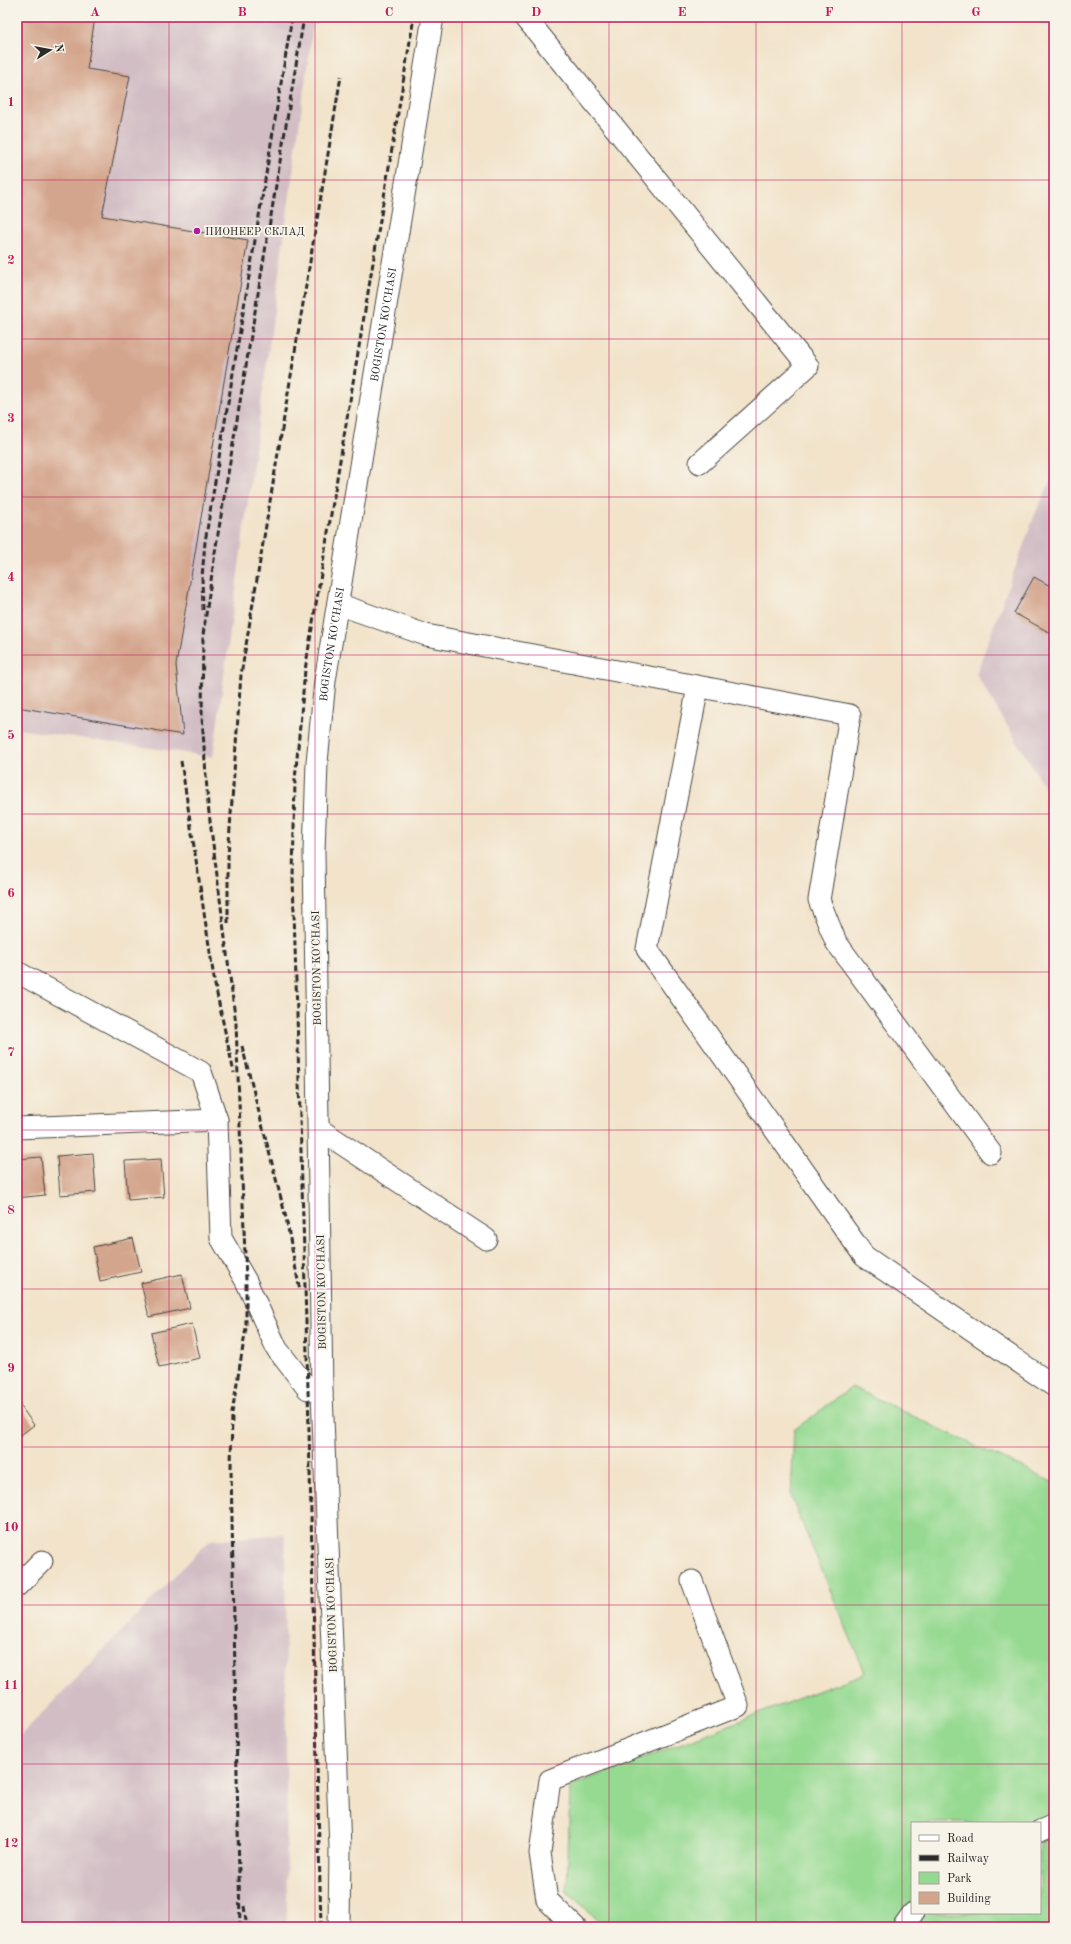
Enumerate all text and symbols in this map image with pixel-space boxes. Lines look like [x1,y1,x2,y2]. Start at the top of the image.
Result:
text: A [90,6,100,19]
text: B [237,6,247,19]
text: C [385,6,393,19]
text: D [531,6,541,19]
text: E [678,6,687,19]
text: F [825,6,834,19]
text: G [971,6,981,19]
north arrow [30,30,70,70]
text: N [52,43,65,54]
text: 1 [7,96,15,109]
marker: ПИОНЕЕР СКЛАД [192,226,202,236]
place label: ПИОНЕЕР СКЛАД [205,227,305,238]
text: 2 [7,254,15,267]
street label: BOGISTON KO'CHASI [370,267,399,383]
text: 3 [7,412,15,425]
text: 4 [7,571,15,584]
street label: BOGISTON KO'CHASI [319,587,347,702]
text: 5 [7,729,15,742]
text: 6 [7,887,15,900]
street label: BOGISTON KO'CHASI [311,910,324,1026]
text: 7 [7,1046,15,1059]
text: 8 [7,1204,15,1217]
street label: BOGISTON KO'CHASI [316,1234,329,1350]
text: 9 [7,1362,15,1375]
text: 10 [3,1521,19,1534]
street label: BOGISTON KO'CHASI [325,1557,340,1673]
text: 11 [3,1679,19,1692]
legend [911,1822,1041,1914]
text: Road [947,1833,974,1845]
text: 12 [3,1837,19,1850]
text: Railway [947,1853,990,1865]
text: Park [947,1873,972,1885]
text: Building [947,1893,991,1905]

